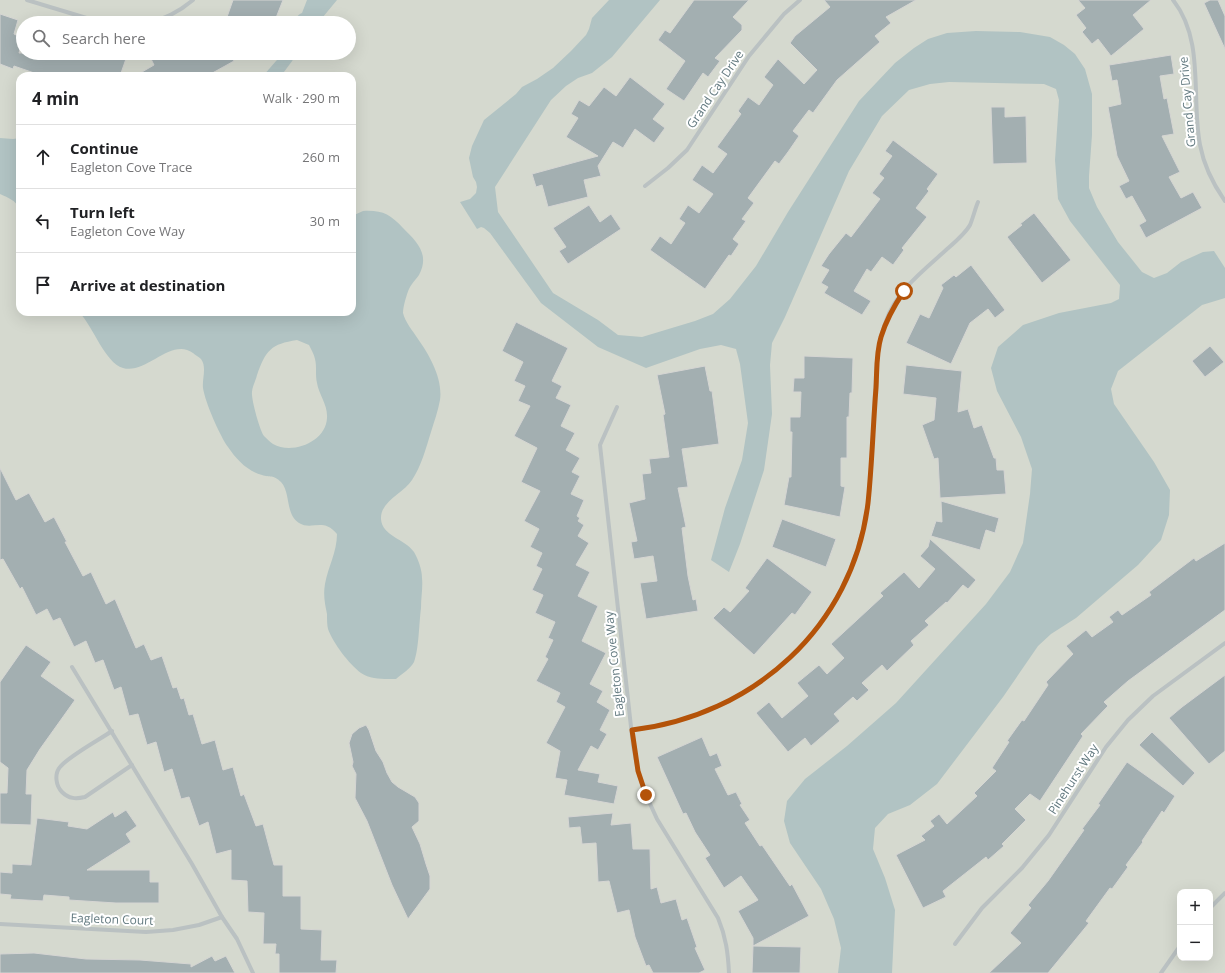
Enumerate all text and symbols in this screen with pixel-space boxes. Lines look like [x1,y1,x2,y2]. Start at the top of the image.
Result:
search box [16,16,356,60]
icon: search [30,27,52,49]
text: Search here [62,28,146,48]
street label: Grand Cay Drive [683,46,748,131]
street label: Grand Cay Drive [1175,56,1199,148]
text: 4 min [32,87,79,110]
text: Walk · 290 m [263,89,340,107]
text: Continue [70,138,138,158]
icon: ahead [32,146,54,168]
text: 260 m [302,148,340,166]
text: Eagleton Cove Trace [70,158,192,176]
text: Turn left [70,202,135,222]
icon: left [32,210,54,232]
text: 30 m [310,212,340,230]
text: Eagleton Cove Way [70,222,185,240]
icon: arrive [32,274,54,296]
text: Arrive at destination [70,275,225,295]
route start [895,282,913,300]
street label: Eagleton Cove Way [600,609,628,718]
street label: Pinehurst Way [1044,740,1103,818]
route end [637,786,655,804]
map controls [1177,889,1213,961]
button: + [1177,889,1213,925]
street label: Eagleton Court [70,909,154,929]
button: − [1177,925,1213,961]

